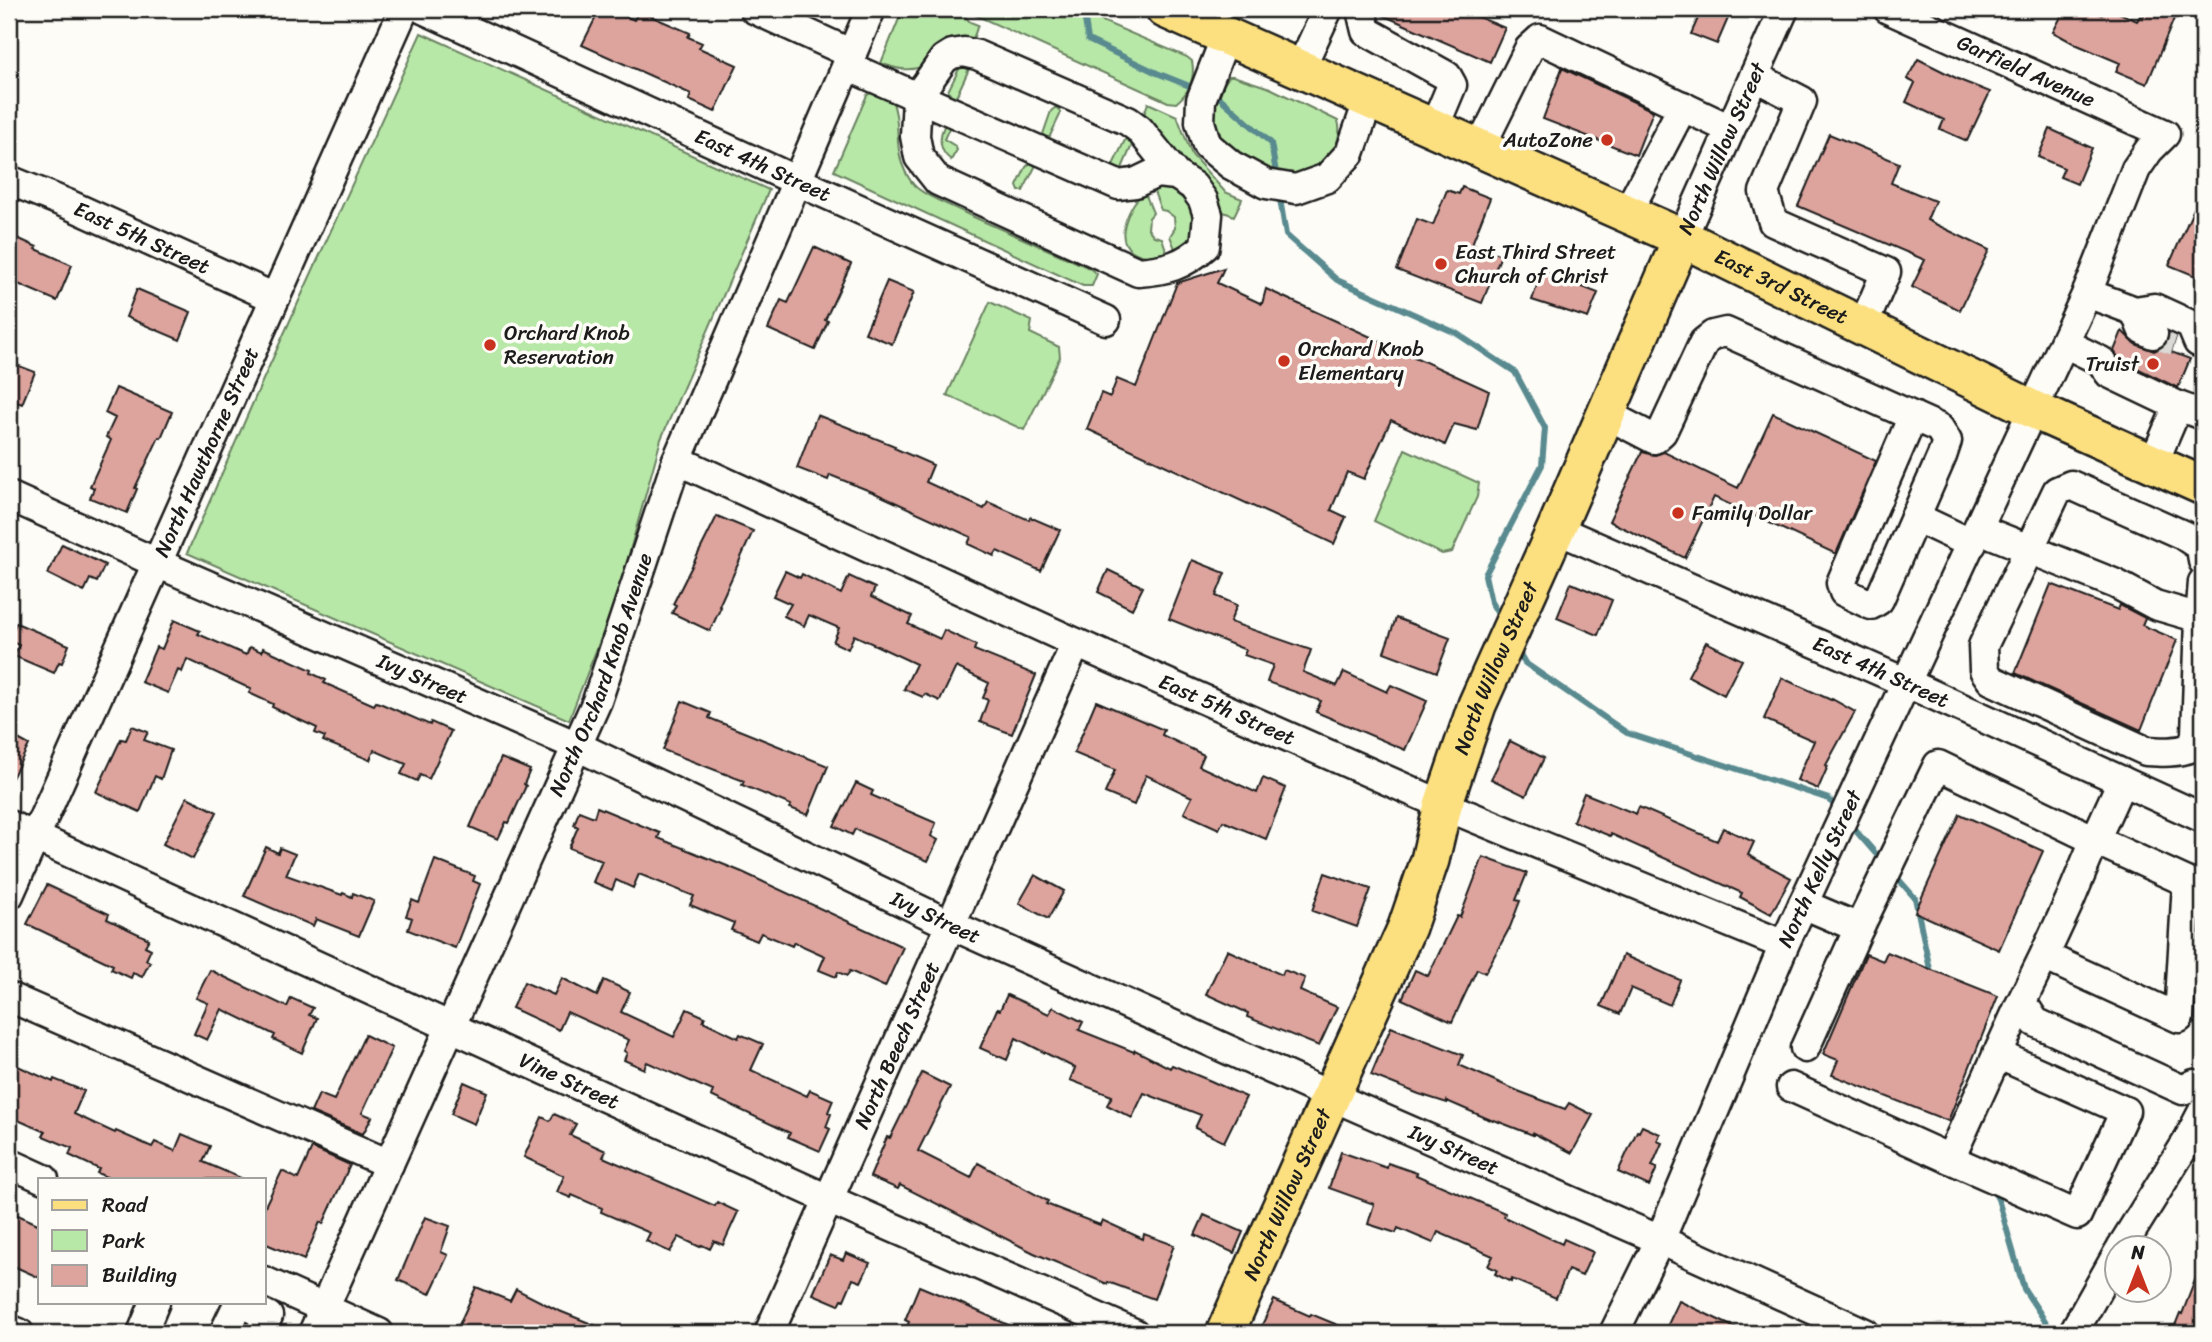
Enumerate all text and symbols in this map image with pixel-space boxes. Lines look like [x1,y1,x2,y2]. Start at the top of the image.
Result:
street label: Garfield Avenue [1951,24,2102,119]
street label: North Willow Street [1667,55,1778,241]
street label: East 4th Street [688,117,837,213]
place label: AutoZone [1502,121,1593,159]
marker: AutoZone [1599,132,1615,148]
street label: East 5th Street [68,190,216,285]
place label: East Third Street Church of Christ [1455,233,1616,295]
street label: East 3rd Street [1708,238,1855,335]
marker: East Third Street Church of Christ [1433,256,1449,272]
place label: Orchard Knob Reservation [504,314,630,376]
place label: Orchard Knob Elementary [1298,330,1424,392]
marker: Orchard Knob Reservation [482,337,498,353]
street label: North Hawthorne Street [143,341,270,563]
place label: Truist [2085,345,2141,383]
marker: Orchard Knob Elementary [1276,353,1292,369]
marker: Truist [2145,356,2161,372]
place label: Family Dollar [1692,494,1814,532]
marker: Family Dollar [1670,505,1686,521]
street label: North Orchard Knob Avenue [538,548,664,803]
street label: North Willow Street [1442,574,1550,760]
street label: East 4th Street [1806,625,1956,719]
street label: Ivy Street [370,642,474,715]
street label: East 5th Street [1152,663,1301,757]
street label: North Kelly Street [1766,782,1873,954]
street label: Ivy Street [883,879,987,955]
street label: North Beech Street [843,955,951,1135]
street label: Vine Street [513,1041,626,1120]
street label: North Willow Street [1232,1101,1343,1287]
street label: Ivy Street [1402,1113,1505,1186]
legend [38,1178,266,1304]
text: Road [102,1186,149,1224]
text: Park [102,1222,145,1260]
north arrow [2104,1234,2174,1304]
text: N [2130,1236,2145,1269]
text: Building [102,1256,178,1294]

